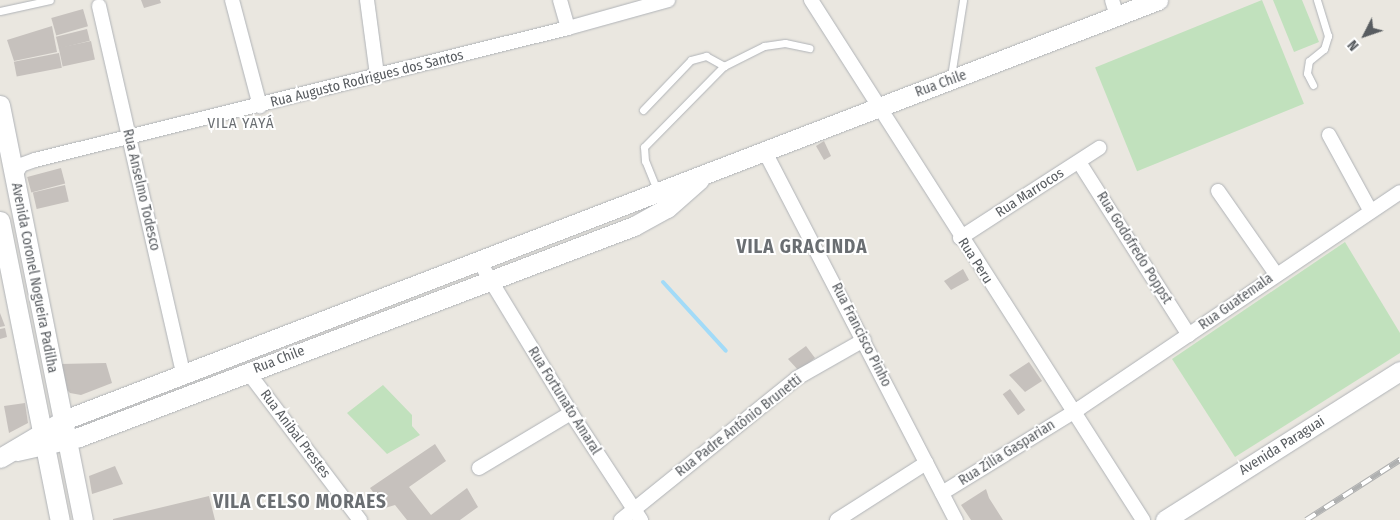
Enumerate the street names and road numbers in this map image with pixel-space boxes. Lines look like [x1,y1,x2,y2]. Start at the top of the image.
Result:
street label: Rua Augusto Rodrigues dos Santos [269,47,465,111]
street label: Rua Chile [913,67,969,101]
street label: Rua Anselmo Todesco [119,127,163,253]
street label: Rua Marrocos [993,165,1067,221]
street label: Avenida Coronel Nogueira Padilha [7,181,61,375]
street label: Rua Godofredo Poppst [1093,189,1175,307]
street label: Rua Peru [954,235,996,287]
street label: Rua Guatemala [1196,270,1276,334]
street label: Rua Francisco Pinho [828,280,894,390]
street label: Rua Chile [251,343,307,377]
street label: Rua Fortunato Amaral [524,344,604,458]
street label: Rua Padre Antônio Brunetti [673,371,805,481]
street label: Rua Anibal Prestes [256,387,334,481]
street label: Avenida Paraguai [1236,413,1328,479]
street label: Rua Zília Gasparian [956,417,1058,489]

